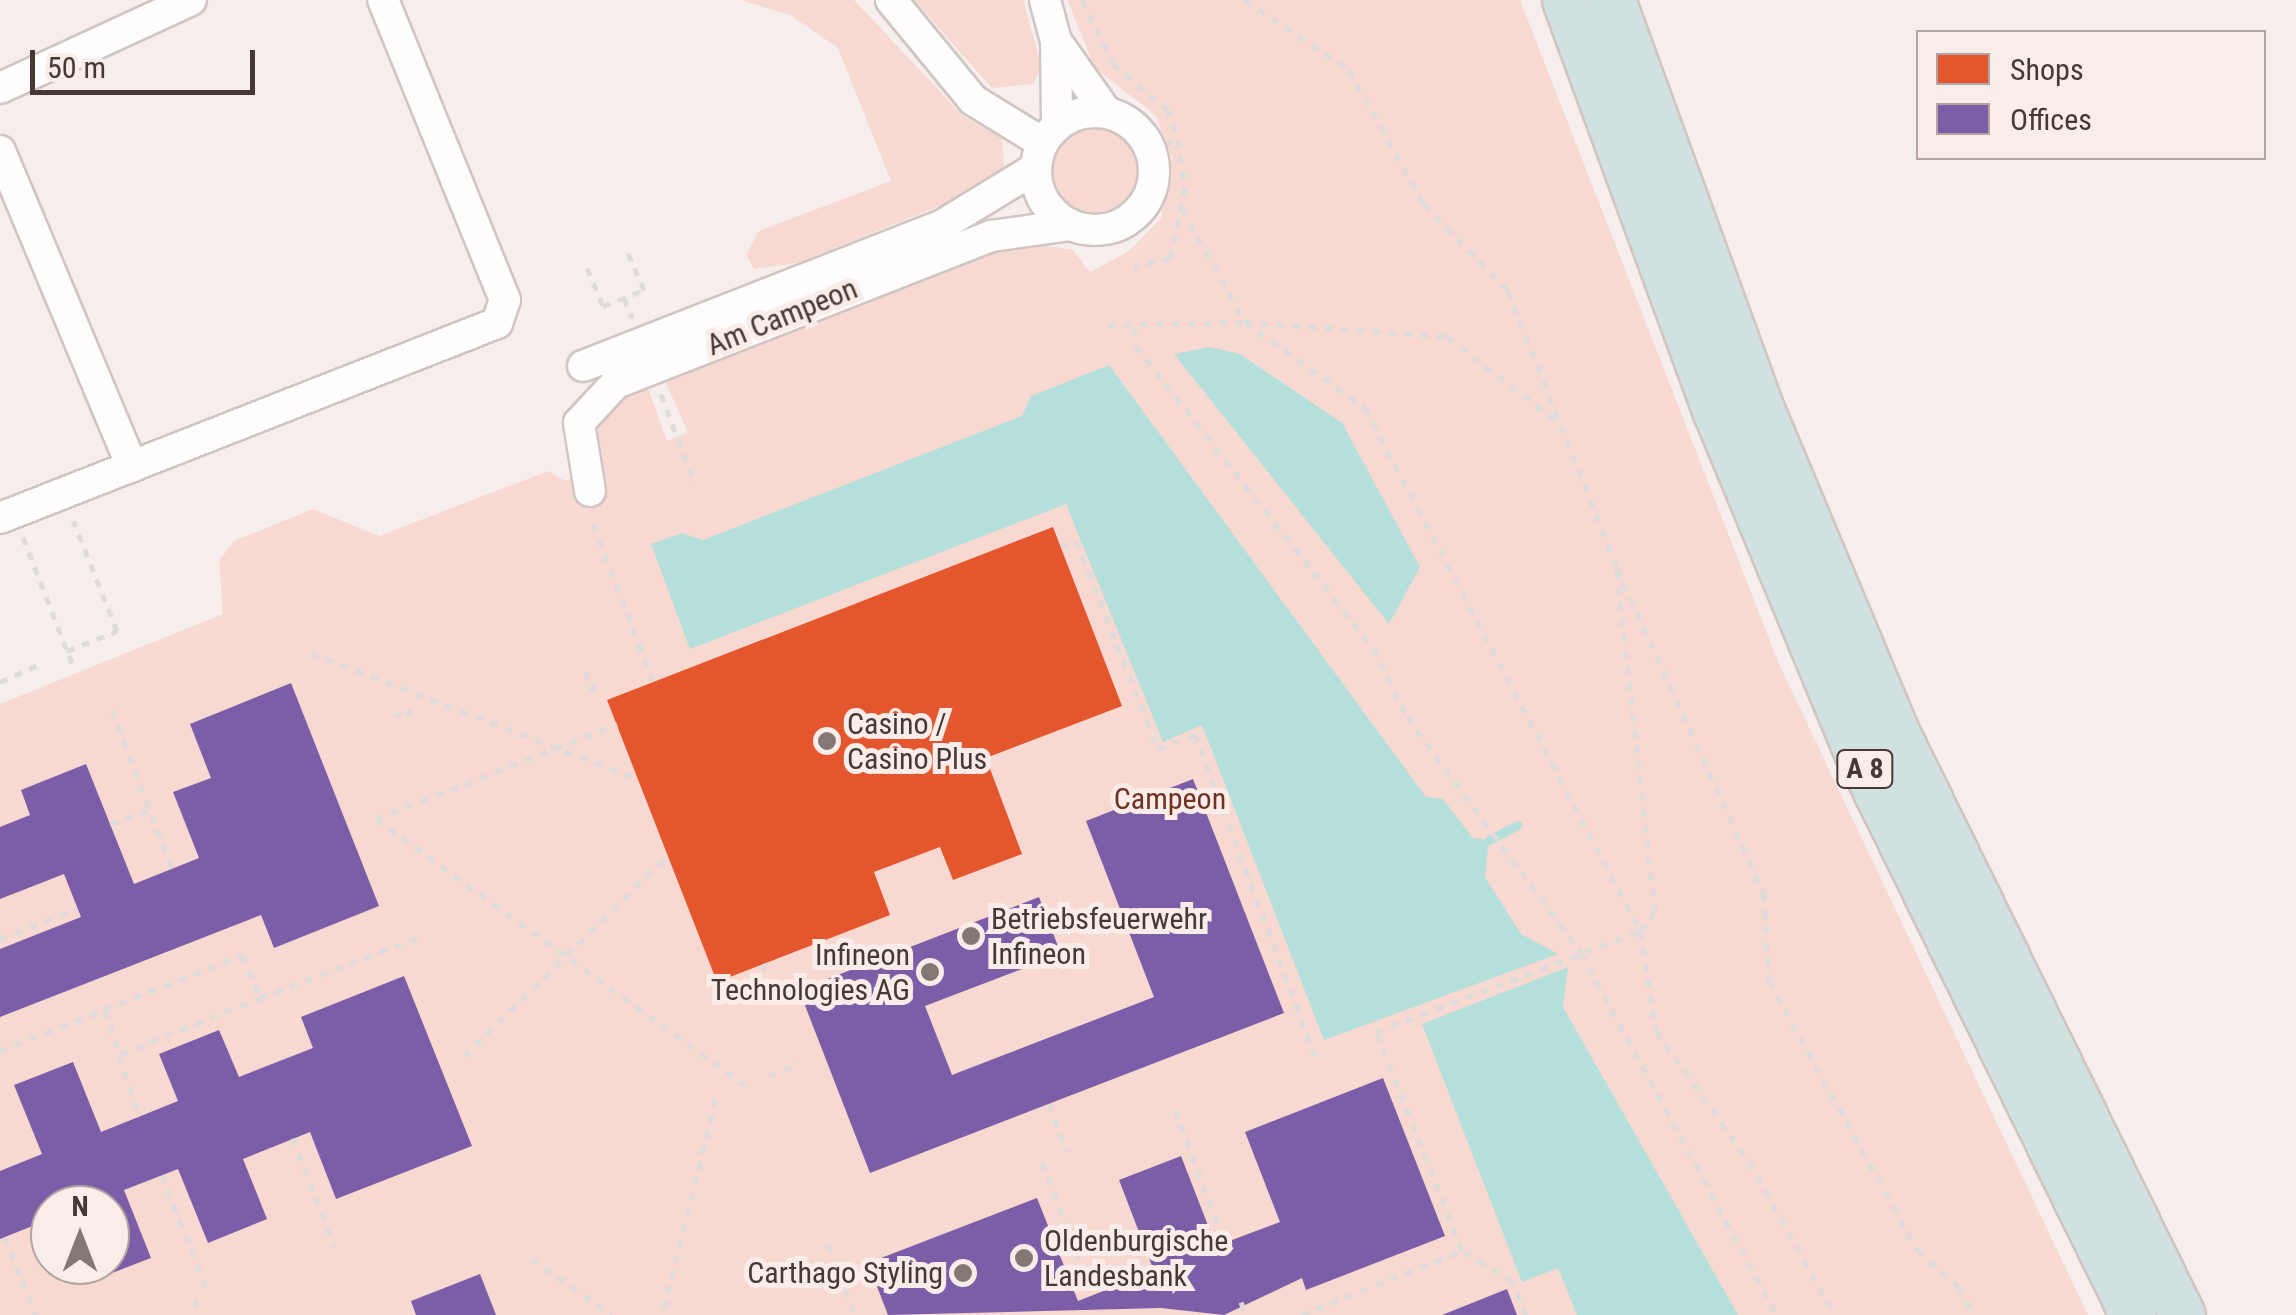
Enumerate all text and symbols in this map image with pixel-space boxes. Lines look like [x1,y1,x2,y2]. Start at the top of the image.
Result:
scale bar [35,30,260,92]
legend [1916,30,2266,160]
text: 50 m [47,50,106,85]
text: Shops [2010,52,2084,87]
text: Offices [2010,102,2092,137]
street label: Am Campeon [701,270,863,364]
place label: Casino / Casino Plus [847,706,987,776]
marker: Casino / Casino Plus [816,730,838,752]
road number: A 8 [1835,746,1895,792]
park label: Campeon [1114,781,1226,817]
place label: Betriebsfeuerwehr Infineon [991,901,1207,972]
marker: Betriebsfeuerwehr Infineon [960,925,982,947]
place label: Infineon Technologies AG [711,937,910,1008]
marker: Infineon Technologies AG [919,961,941,983]
north arrow [30,1185,130,1285]
text: N [71,1190,89,1223]
place label: Oldenburgische Landesbank [1044,1223,1228,1294]
marker: Oldenburgische Landesbank [1013,1247,1035,1269]
place label: Carthago Styling [747,1255,943,1291]
marker: Carthago Styling [952,1262,974,1284]

